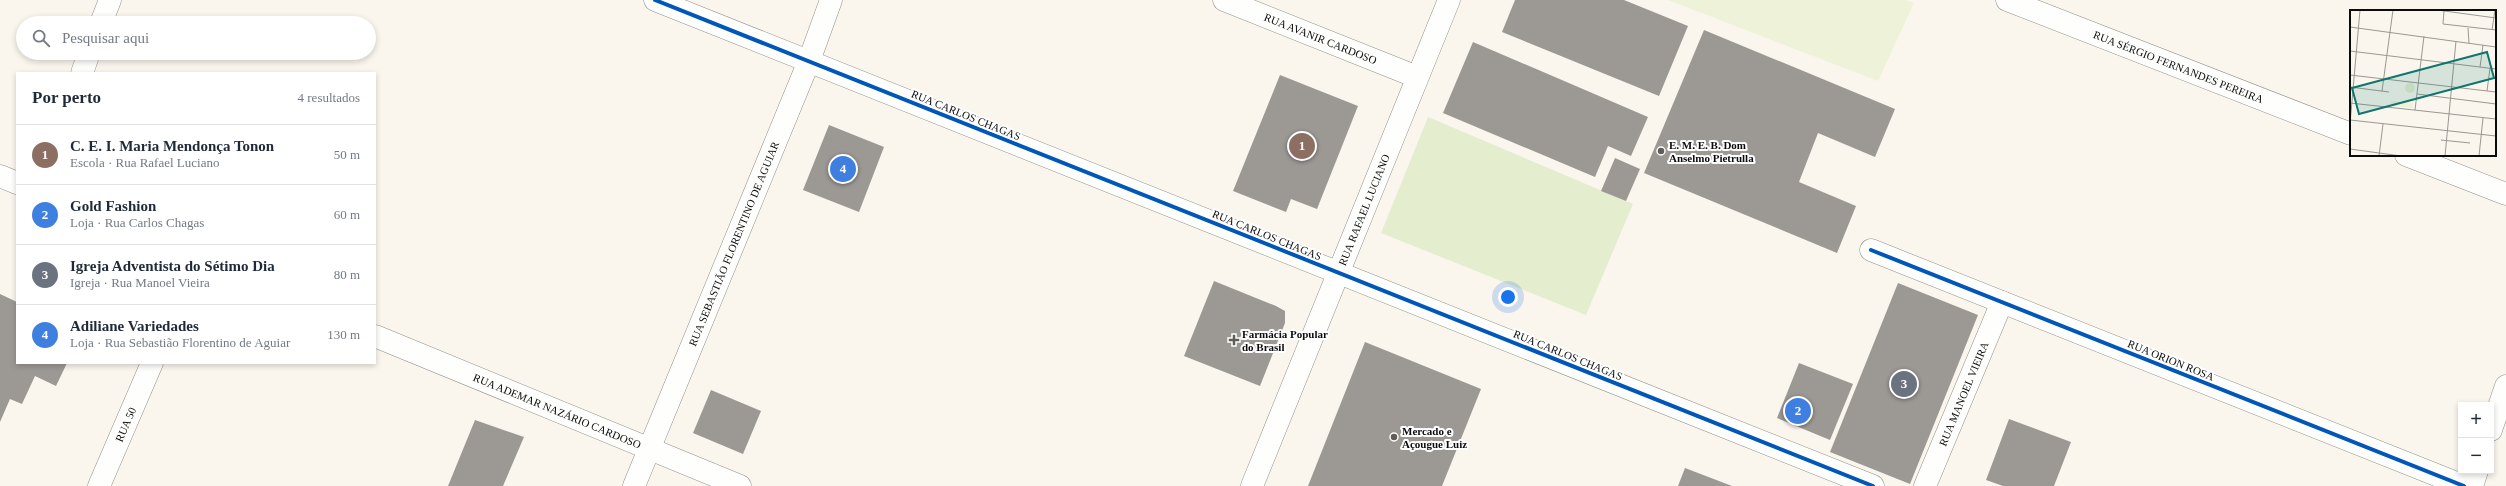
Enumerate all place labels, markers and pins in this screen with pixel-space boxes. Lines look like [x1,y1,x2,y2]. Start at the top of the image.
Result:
pin: 1 [1289,131,1315,161]
place label: E. M. E. B. Dom Anselmo Pietrulla [1669,139,1754,164]
marker: E. M. E. B. Dom Anselmo Pietrulla [1656,146,1666,156]
pin: 4 [830,154,856,184]
place label: Farmácia Popular do Brasil [1242,328,1328,353]
marker: Farmácia Popular do Brasil [1229,335,1239,345]
pin: 3 [1891,369,1917,399]
pin: 2 [1785,396,1811,426]
place label: Mercado e Açougue Luiz [1402,425,1467,450]
marker: Mercado e Açougue Luiz [1389,432,1399,442]

